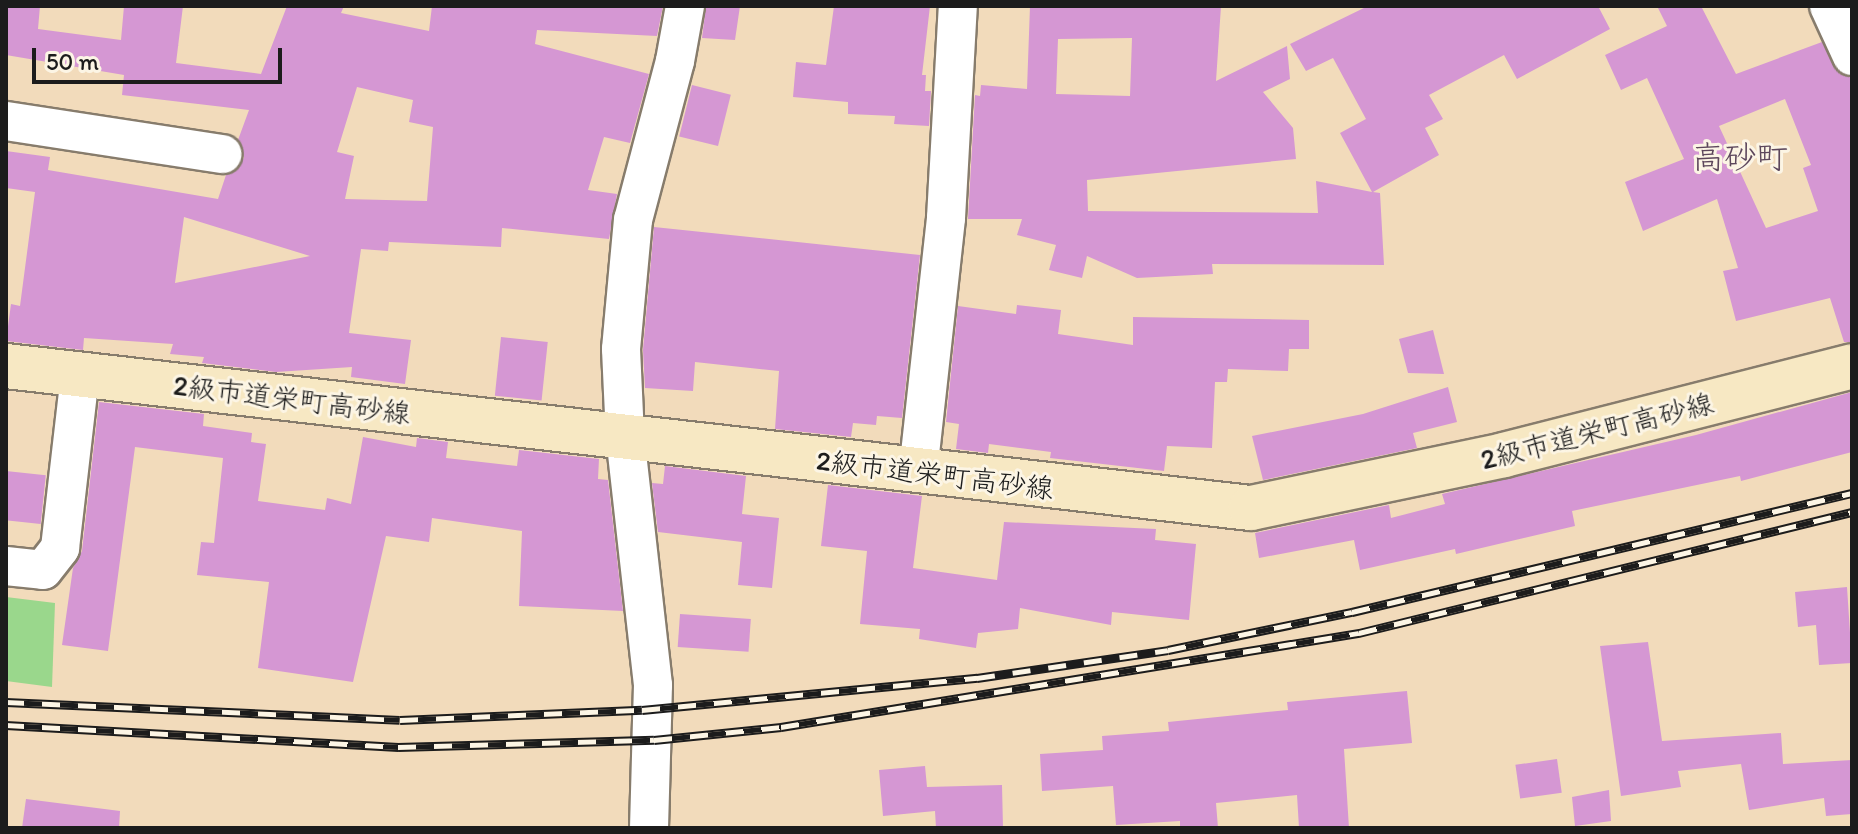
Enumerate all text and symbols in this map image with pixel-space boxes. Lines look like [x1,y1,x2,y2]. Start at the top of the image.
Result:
scale bar [36,32,286,82]
text: 50 m [46,47,99,76]
district label: 高砂町 [1692,138,1788,176]
street label: 2級市道栄町高砂線 [171,368,413,430]
street label: 2級市道栄町高砂線 [1477,386,1717,476]
street label: 2級市道栄町高砂線 [814,443,1056,505]

